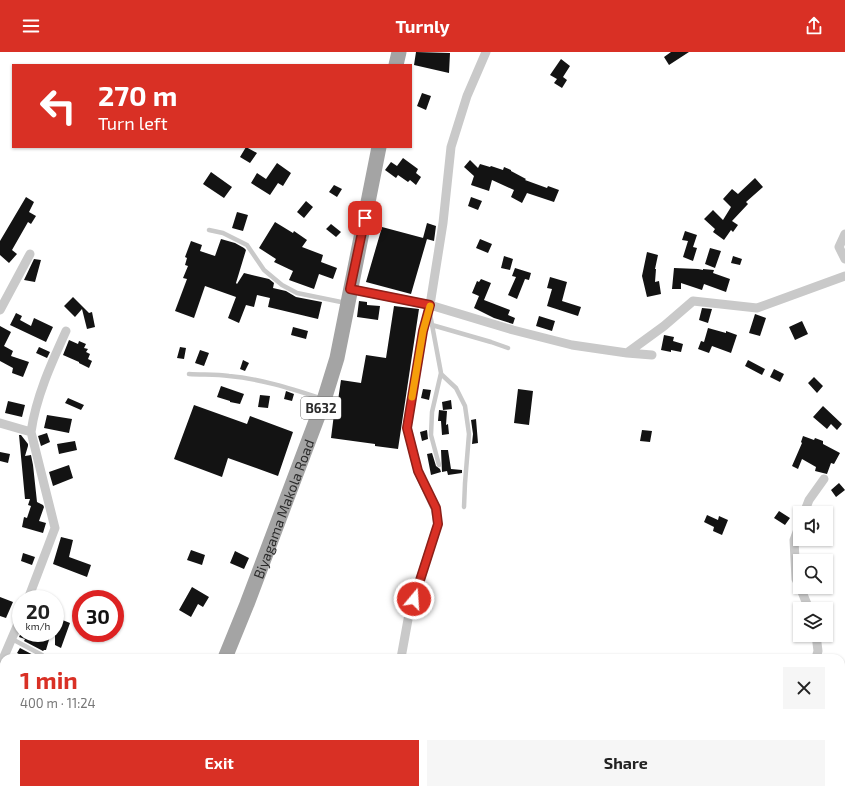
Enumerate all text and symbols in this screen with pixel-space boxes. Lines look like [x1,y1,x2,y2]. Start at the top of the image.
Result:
icon: menu [20,15,42,37]
text: Turnly [395,15,450,37]
icon: share [803,15,825,37]
text: 270 m [98,78,177,112]
icon: left [32,80,84,132]
text: Turn left [98,112,168,134]
pin [348,201,382,235]
icon: arrive [354,207,376,229]
road number: B632 [301,397,341,419]
street label: Biyagama Makola Road [249,437,317,581]
map controls [793,506,833,642]
button: sound [793,506,833,546]
button: search [793,554,833,594]
position arrow [393,578,435,620]
speed limit sign: 30 [72,590,124,642]
text: 20 [26,599,50,623]
button: layers [793,602,833,642]
text: km/h [26,620,50,632]
text: 1 min [20,665,78,694]
button: close [783,667,825,709]
text: 400 m · 11:24 [20,695,96,711]
button: Exit [20,740,419,786]
button: Share [427,740,825,786]

